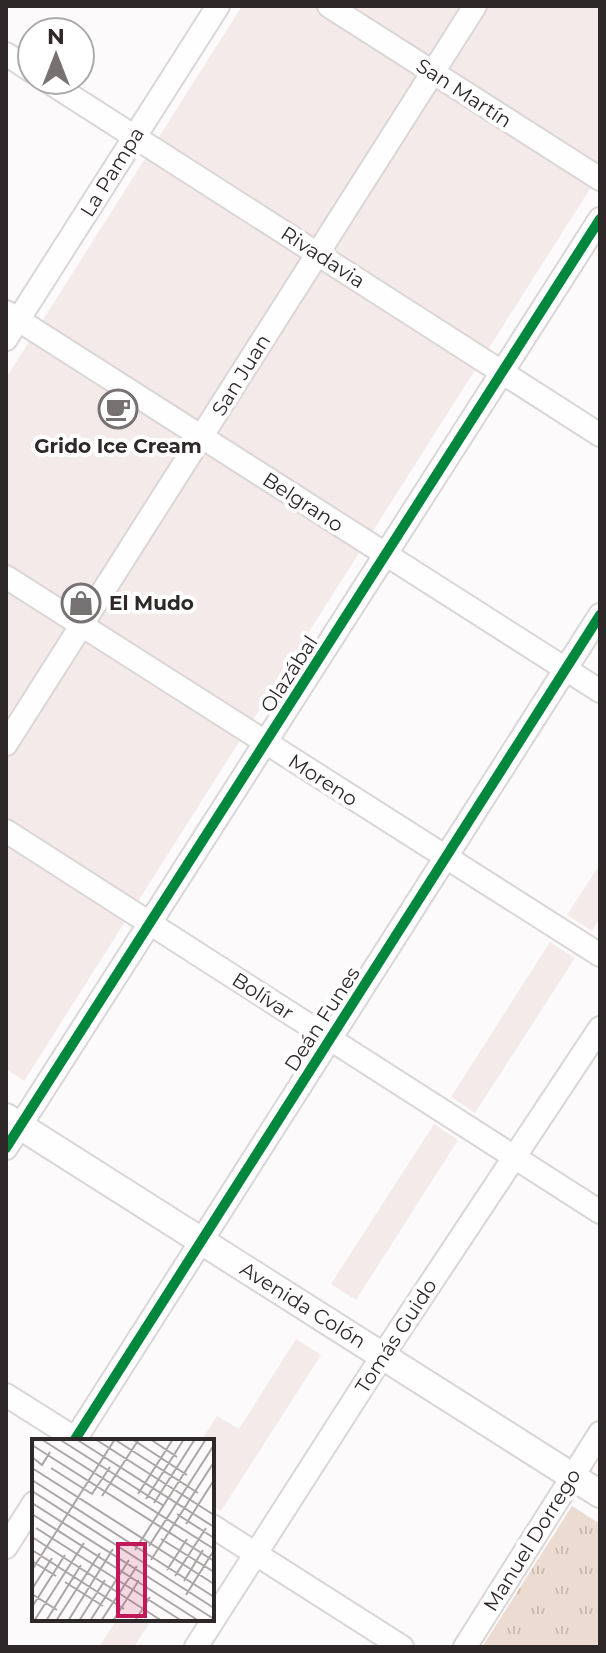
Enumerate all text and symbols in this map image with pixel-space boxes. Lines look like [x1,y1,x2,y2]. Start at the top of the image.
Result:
north arrow [16,16,96,96]
text: N [47,23,65,50]
street label: San Martín [412,53,516,133]
street label: La Pampa [75,123,149,221]
street label: Rivadavia [277,221,369,293]
street label: San Juan [207,330,275,420]
cafe icon: Grido Ice Cream [97,388,139,430]
place label: Grido Ice Cream [34,434,202,458]
street label: Belgrano [258,467,348,537]
shop icon: El Mudo [60,582,102,624]
place label: El Mudo [109,591,194,615]
street label: Olazábal [255,631,323,717]
street label: Moreno [284,749,362,811]
street label: Deán Funes [279,962,365,1076]
street label: Bolívar [228,967,298,1025]
street label: Avenida Colón [236,1257,370,1353]
street label: Tomás Guido [350,1274,442,1398]
inset map [32,1439,214,1621]
street label: Manuel Dorrego [478,1464,586,1616]

